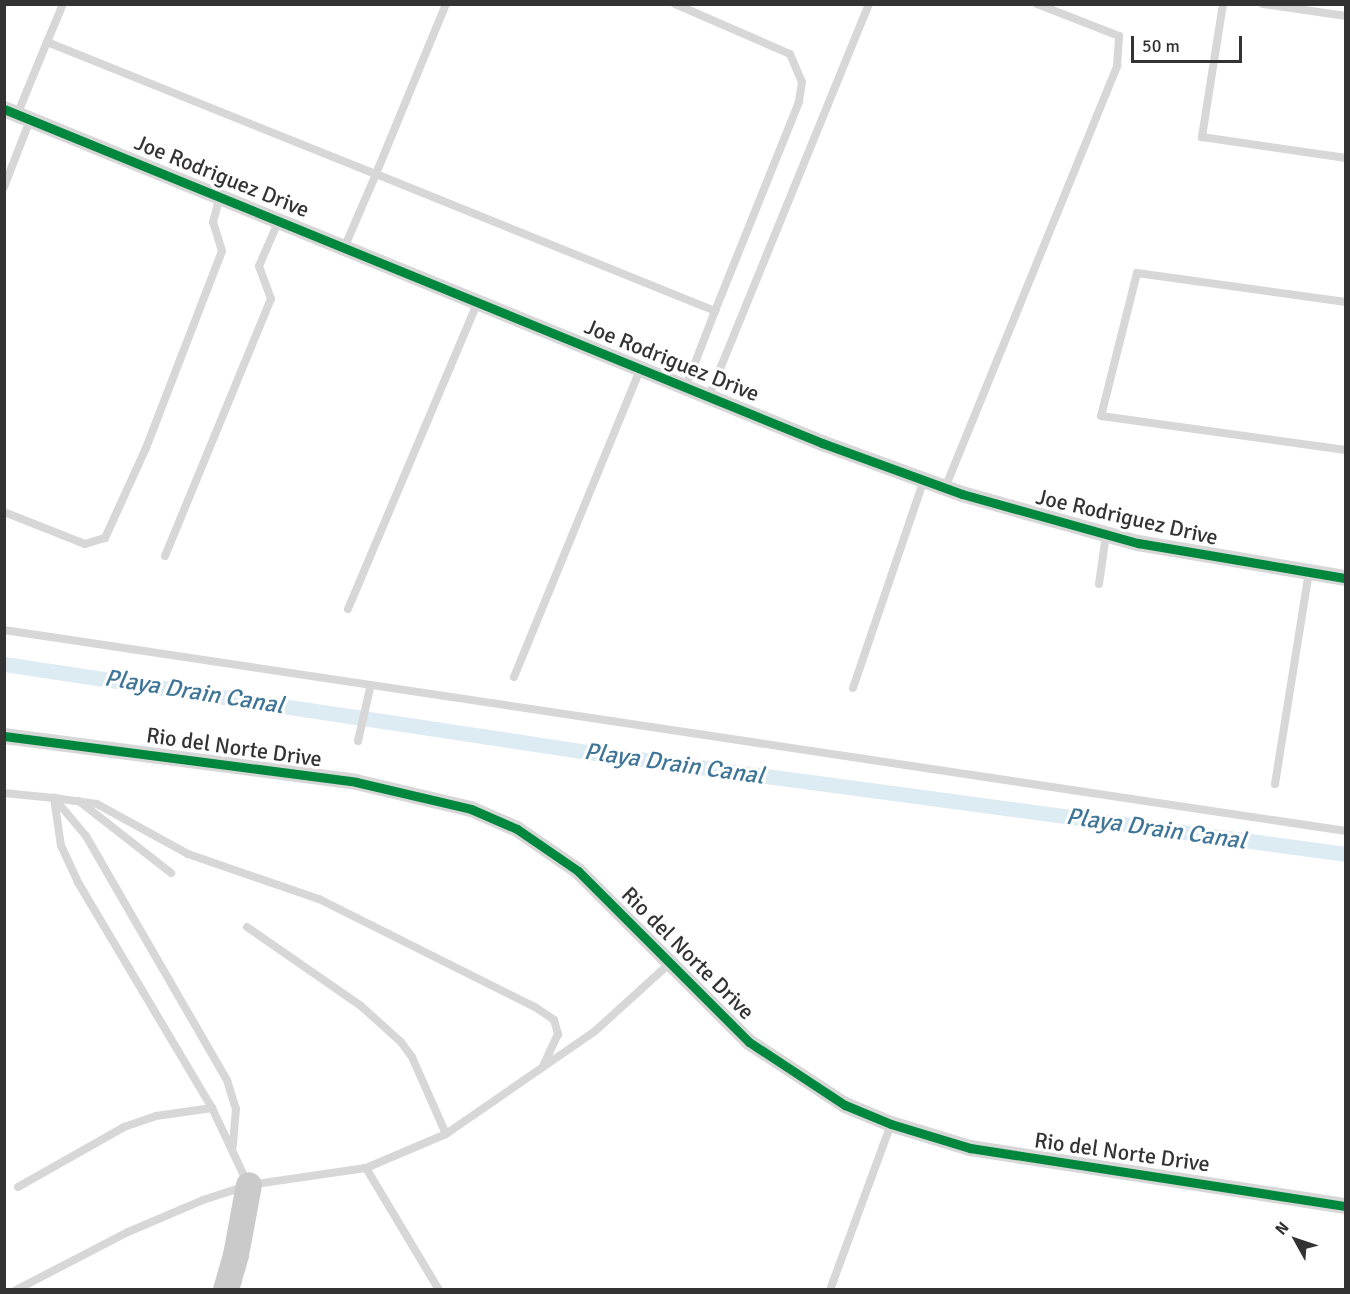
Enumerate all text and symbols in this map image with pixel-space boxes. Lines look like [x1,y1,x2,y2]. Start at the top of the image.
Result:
scale bar [1134,24,1245,62]
text: 50 m [1142,35,1180,57]
street label: Joe Rodriguez Drive [131,129,313,223]
street label: Joe Rodriguez Drive [581,313,763,407]
street label: Joe Rodriguez Drive [1033,483,1221,551]
water label: Playa Drain Canal [102,664,286,720]
street label: Rio del Norte Drive [145,722,323,772]
water label: Playa Drain Canal [582,737,766,791]
water label: Playa Drain Canal [1064,802,1248,856]
street label: Rio del Norte Drive [616,881,760,1025]
street label: Rio del Norte Drive [1033,1127,1211,1177]
north arrow [1266,1210,1326,1270]
text: N [1271,1218,1293,1239]

